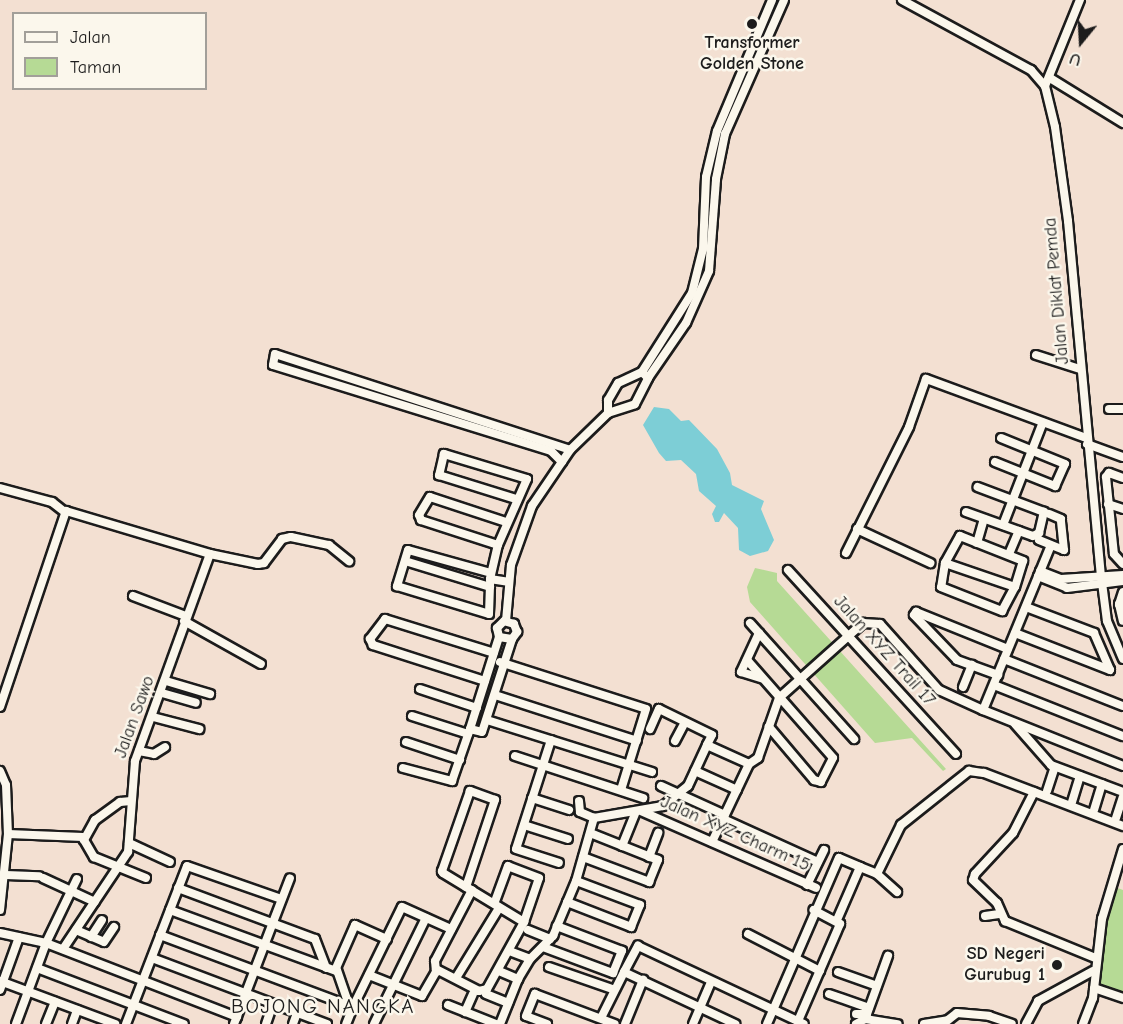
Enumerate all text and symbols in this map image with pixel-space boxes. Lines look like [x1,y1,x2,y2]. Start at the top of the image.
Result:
legend [12,12,207,90]
north arrow [1051,12,1111,72]
marker: Transformer Golden Stone [745,17,759,31]
text: Jalan [70,27,111,48]
place label: Transformer Golden Stone [700,33,804,76]
text: U [1068,49,1083,69]
text: Taman [70,57,121,78]
street label: Jalan Diklat Pemda [1040,217,1074,365]
street label: Jalan XYZ Trail 17 [829,591,939,711]
street label: Jalan Sawo [110,673,160,761]
street label: Jalan XYZ Charm 15 [657,791,813,877]
place label: SD Negeri Gurubug 1 [964,944,1045,986]
marker: SD Negeri Gurubug 1 [1050,958,1064,972]
district label: BOJONG NANGKA [231,993,415,1019]

